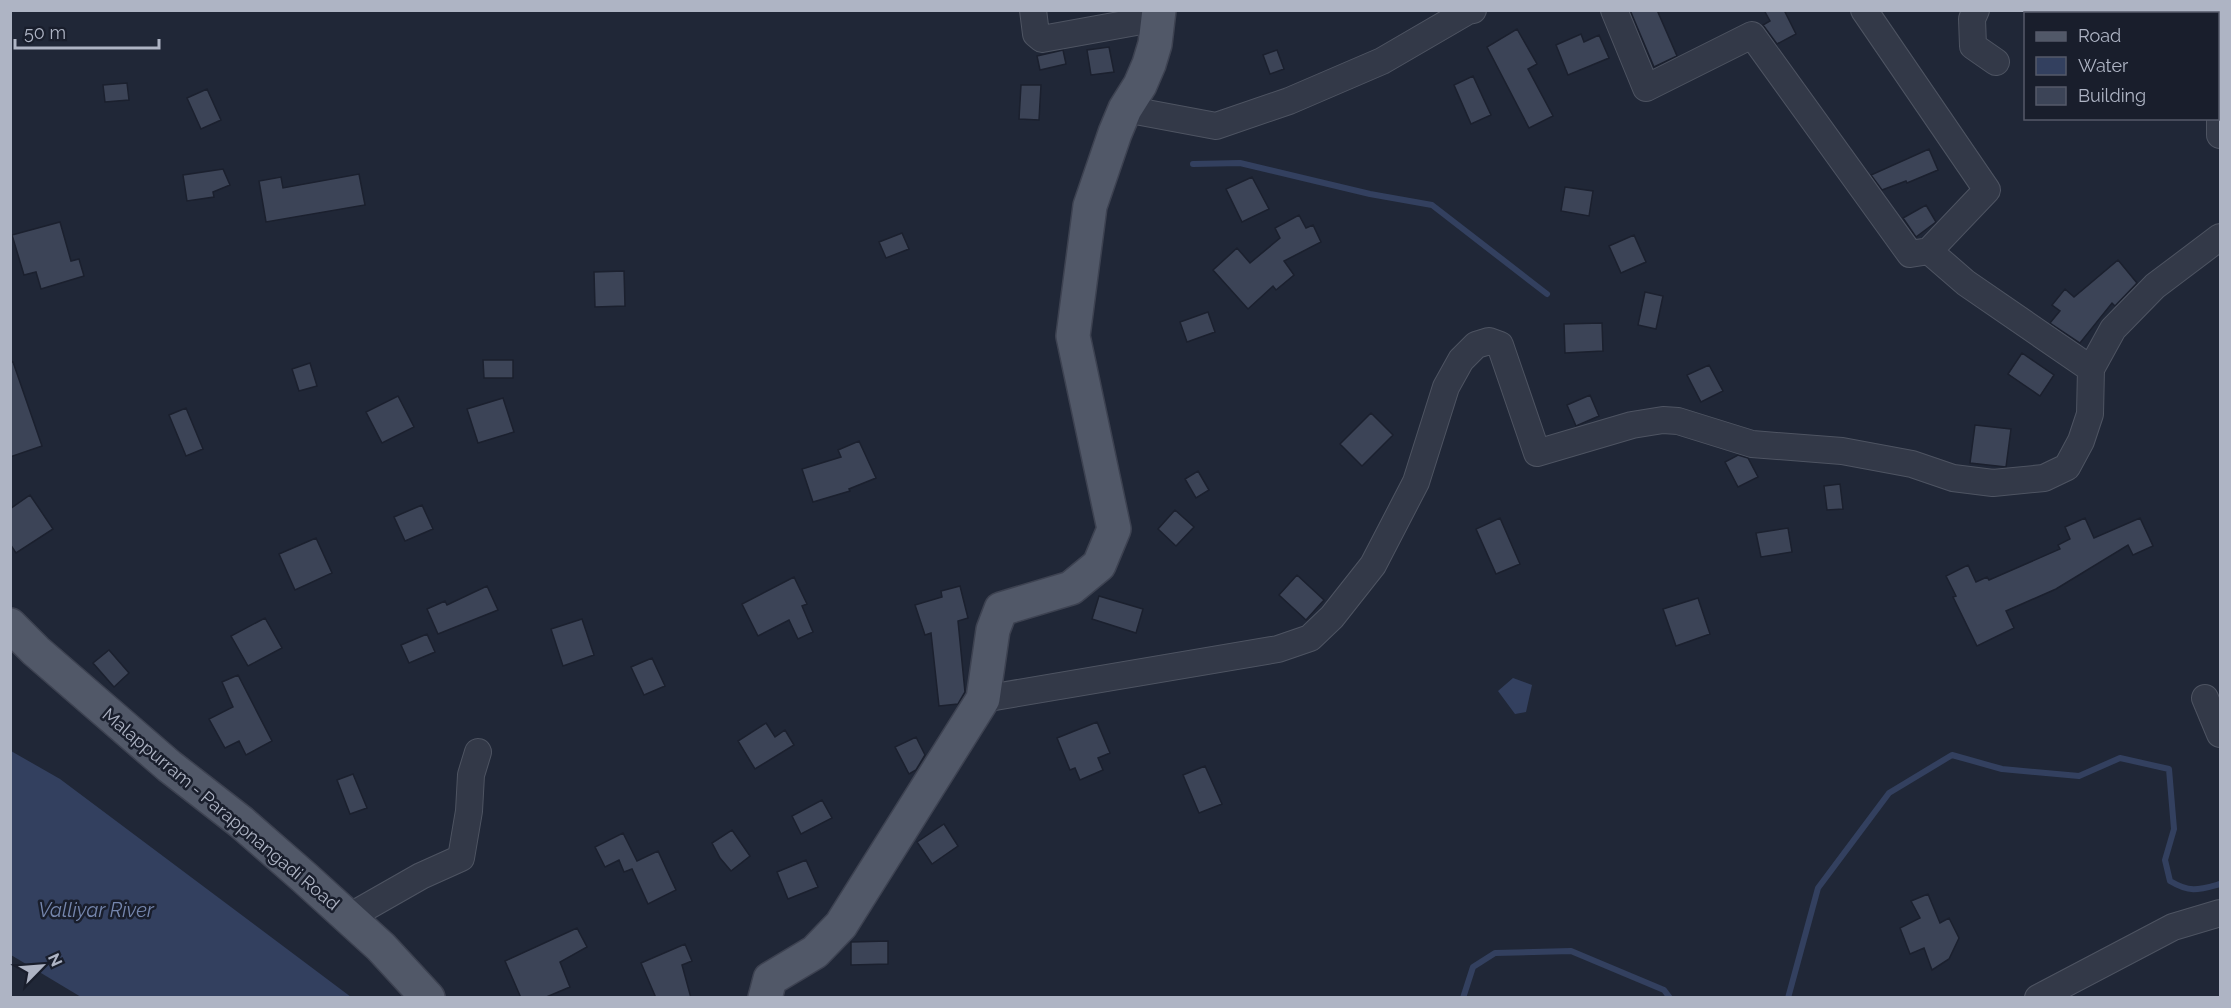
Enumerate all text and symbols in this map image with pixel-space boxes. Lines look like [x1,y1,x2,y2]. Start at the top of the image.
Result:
scale bar [15,12,159,50]
legend [2024,12,2219,120]
text: 50 m [24,22,66,43]
text: Road [2078,25,2121,46]
text: Water [2078,55,2129,76]
text: Building [2078,85,2146,106]
street label: Malappurram - Parappnangadi Road [98,704,344,914]
water label: Valliyar River [38,898,155,922]
north arrow [12,936,72,996]
text: N [44,950,66,969]

